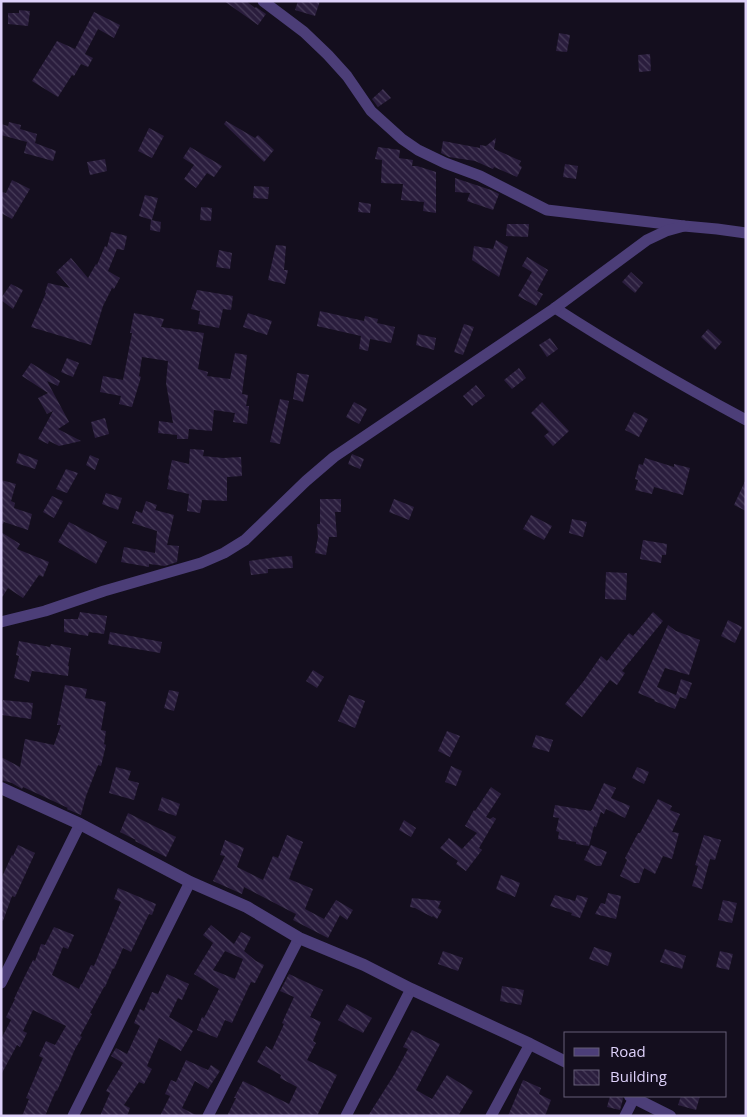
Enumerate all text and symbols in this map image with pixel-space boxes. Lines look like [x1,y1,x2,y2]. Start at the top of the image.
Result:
legend [564,1032,727,1097]
text: Road [610,1041,646,1061]
text: Building [610,1066,667,1086]

